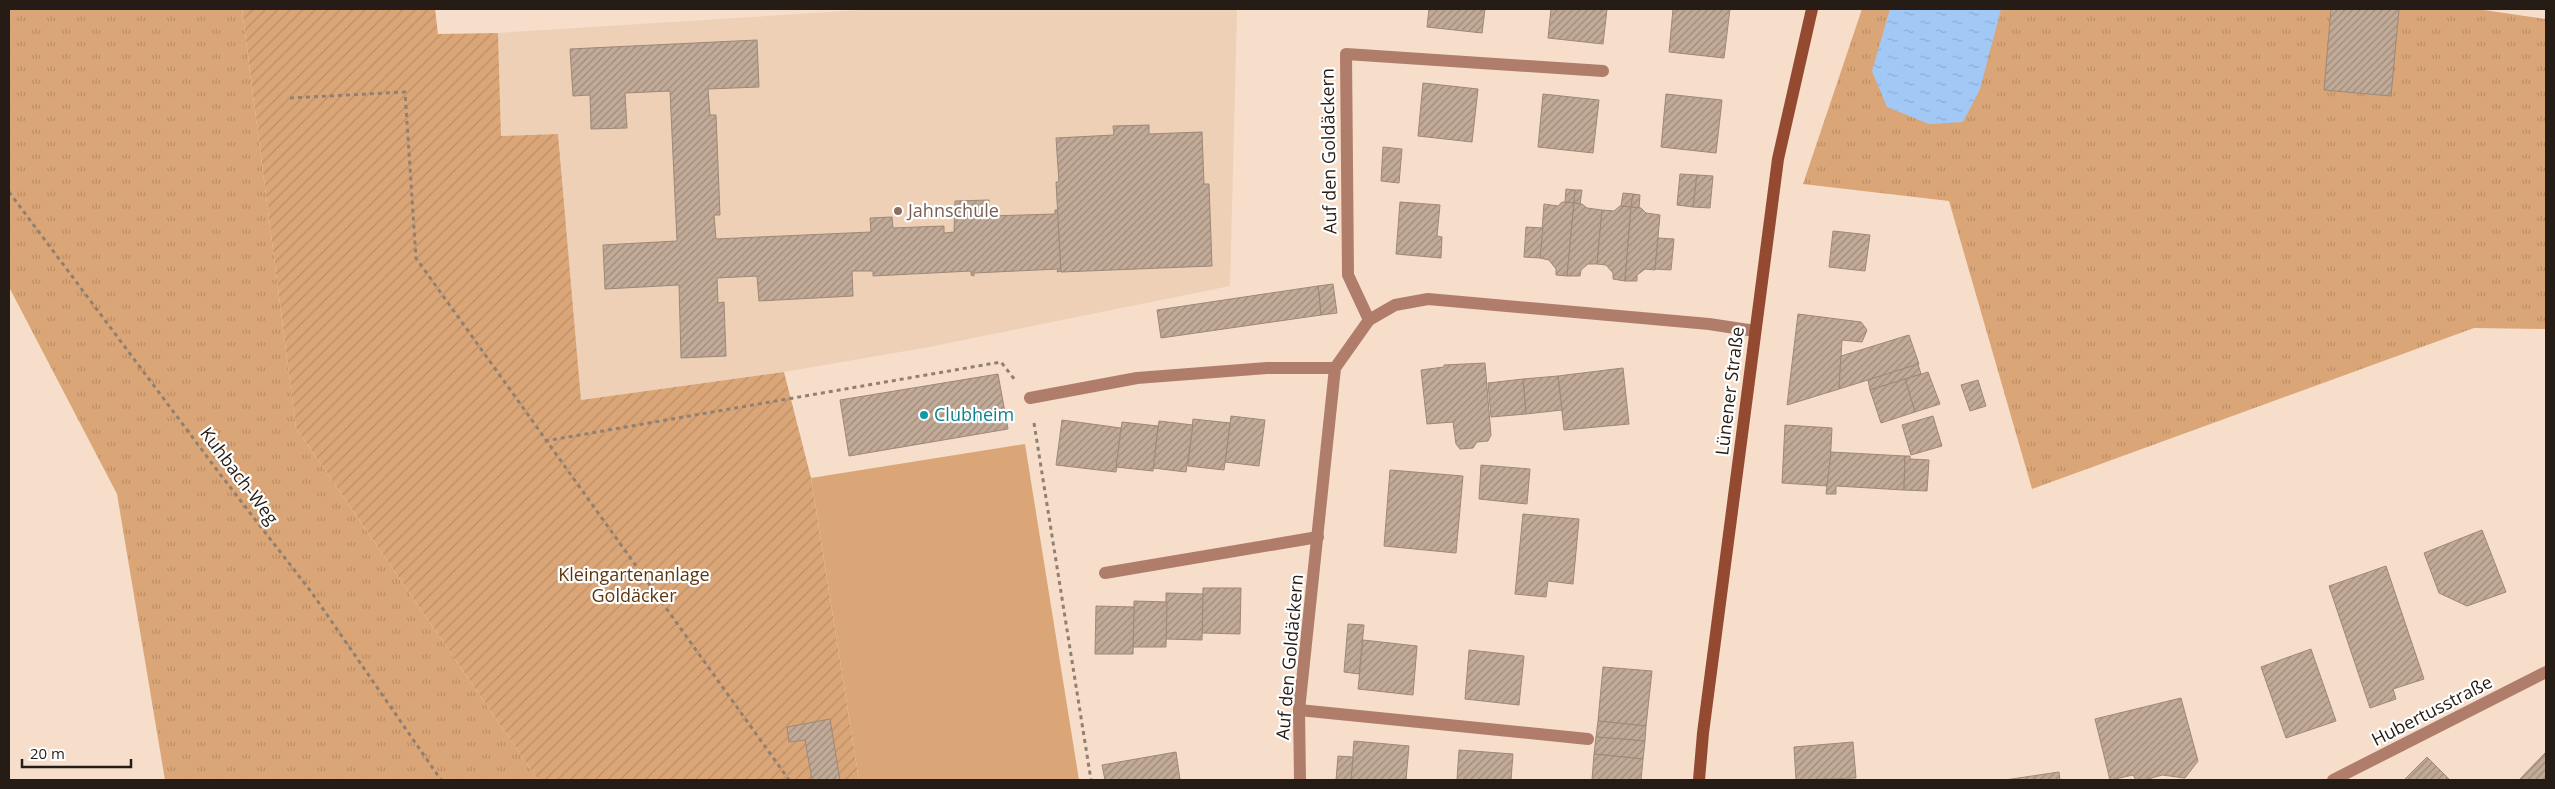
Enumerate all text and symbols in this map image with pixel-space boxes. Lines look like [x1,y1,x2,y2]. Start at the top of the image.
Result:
street label: Auf den Goldäckern [1315,68,1341,234]
place label: Jahnschule [906,198,999,222]
marker: Jahnschule [892,205,904,217]
street label: Lünener Straße [1709,325,1749,457]
place label: Clubheim [934,402,1014,426]
marker: Clubheim [918,409,930,421]
street label: Kuhbach-Weg [195,422,284,529]
park label: Kleingartenanlage Goldäcker [558,562,710,607]
street label: Auf den Goldäckern [1270,573,1308,741]
street label: Hubertusstraße [2367,669,2496,751]
scale bar [22,736,131,768]
text: 20 m [30,743,65,763]

